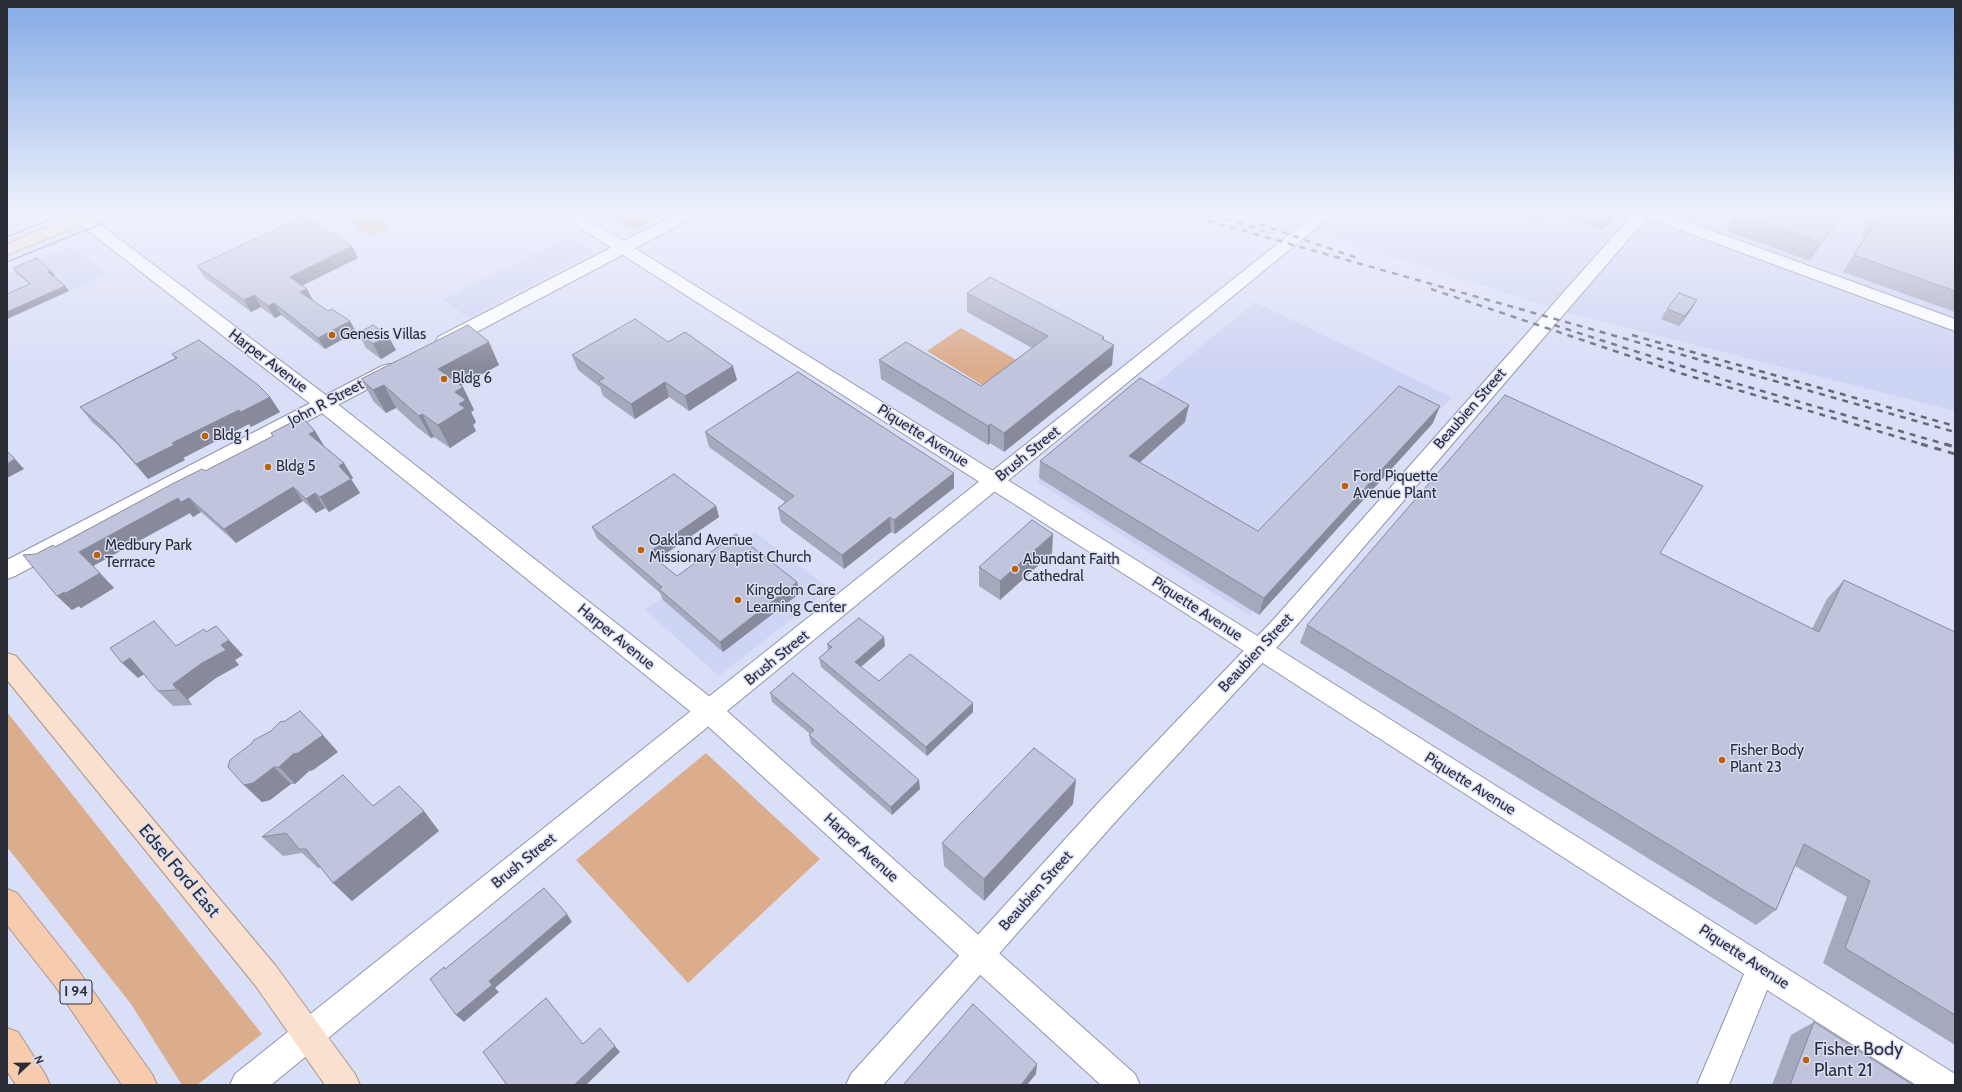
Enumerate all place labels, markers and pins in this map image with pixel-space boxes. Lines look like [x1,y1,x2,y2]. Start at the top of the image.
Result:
place label: Genesis Villas [340,326,426,344]
marker: Genesis Villas [327,330,337,340]
place label: Bldg 6 [452,370,492,388]
marker: Bldg 6 [439,374,449,384]
place label: Bldg 1 [213,427,249,445]
marker: Bldg 1 [200,431,210,441]
place label: Bldg 5 [276,458,316,476]
marker: Bldg 5 [263,462,273,472]
place label: Ford Piquette Avenue Plant [1353,468,1438,503]
marker: Ford Piquette Avenue Plant [1340,481,1350,491]
place label: Oakland Avenue Missionary Baptist Church [649,532,811,567]
place label: Medbury Park Terrrace [105,537,192,572]
marker: Oakland Avenue Missionary Baptist Church [636,545,646,555]
marker: Medbury Park Terrrace [92,550,102,560]
place label: Abundant Faith Cathedral [1023,551,1120,586]
marker: Abundant Faith Cathedral [1010,564,1020,574]
place label: Kingdom Care Learning Center [746,582,846,617]
marker: Kingdom Care Learning Center [733,595,743,605]
place label: Fisher Body Plant 23 [1730,742,1804,777]
marker: Fisher Body Plant 23 [1717,755,1727,765]
place label: Fisher Body Plant 21 [1814,1039,1903,1082]
marker: Fisher Body Plant 21 [1801,1055,1811,1065]

